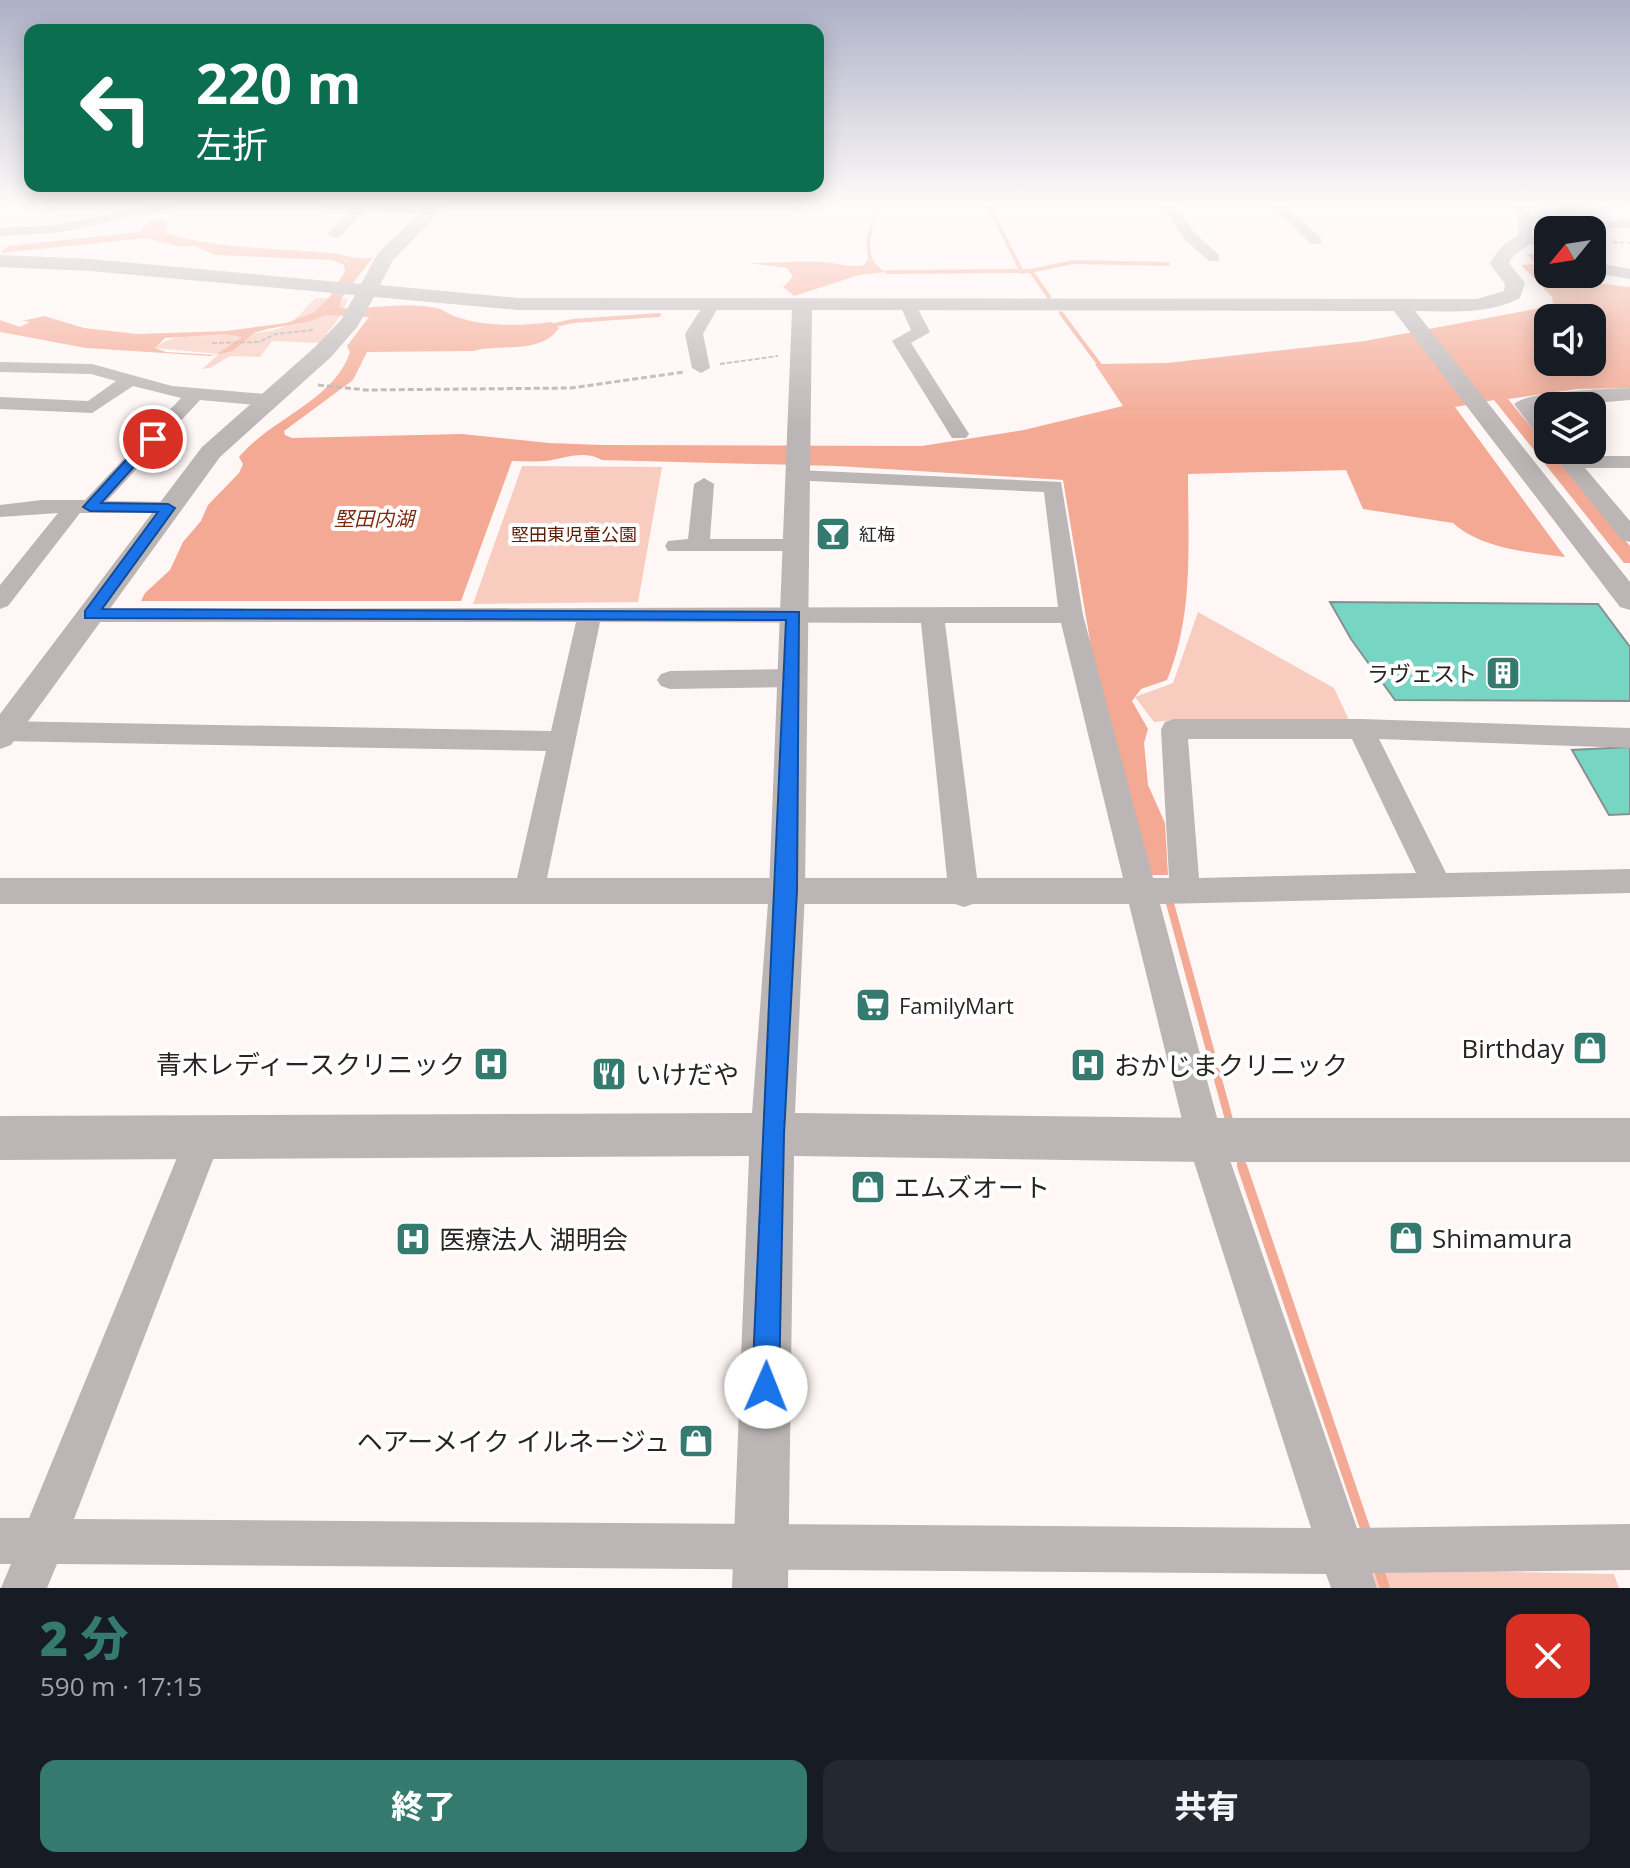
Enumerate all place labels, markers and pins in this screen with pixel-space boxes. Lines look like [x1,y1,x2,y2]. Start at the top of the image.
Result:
pin [119,405,187,473]
bar icon: 紅梅 [814,515,852,553]
place label: 紅梅 [859,522,895,546]
building icon: ラヴェスト [1484,654,1522,692]
place label: ラヴェスト [1367,658,1477,688]
supermarket icon: FamilyMart [854,986,892,1024]
place label: FamilyMart [899,990,1014,1020]
shop icon: Birthday [1571,1029,1609,1067]
place label: Birthday [1461,1030,1565,1066]
hospital icon: 青木レディースクリニック [472,1045,510,1083]
place label: 青木レディースクリニック [156,1046,465,1082]
hospital icon: おかじまクリニック [1069,1046,1107,1084]
place label: おかじまクリニック [1114,1047,1348,1083]
restaurant icon: いけだや [590,1055,628,1093]
place label: いけだや [635,1056,739,1092]
shop icon: エムズオート [849,1168,887,1206]
place label: エムズオート [894,1169,1050,1205]
shop icon: Shimamura [1387,1219,1425,1257]
hospital icon: 医療法人 湖明会 [394,1220,432,1258]
place label: Shimamura [1432,1220,1572,1256]
place label: 医療法人 湖明会 [439,1221,628,1257]
shop icon: ヘアーメイク イルネージュ [677,1422,715,1460]
place label: ヘアーメイク イルネージュ [357,1423,670,1459]

